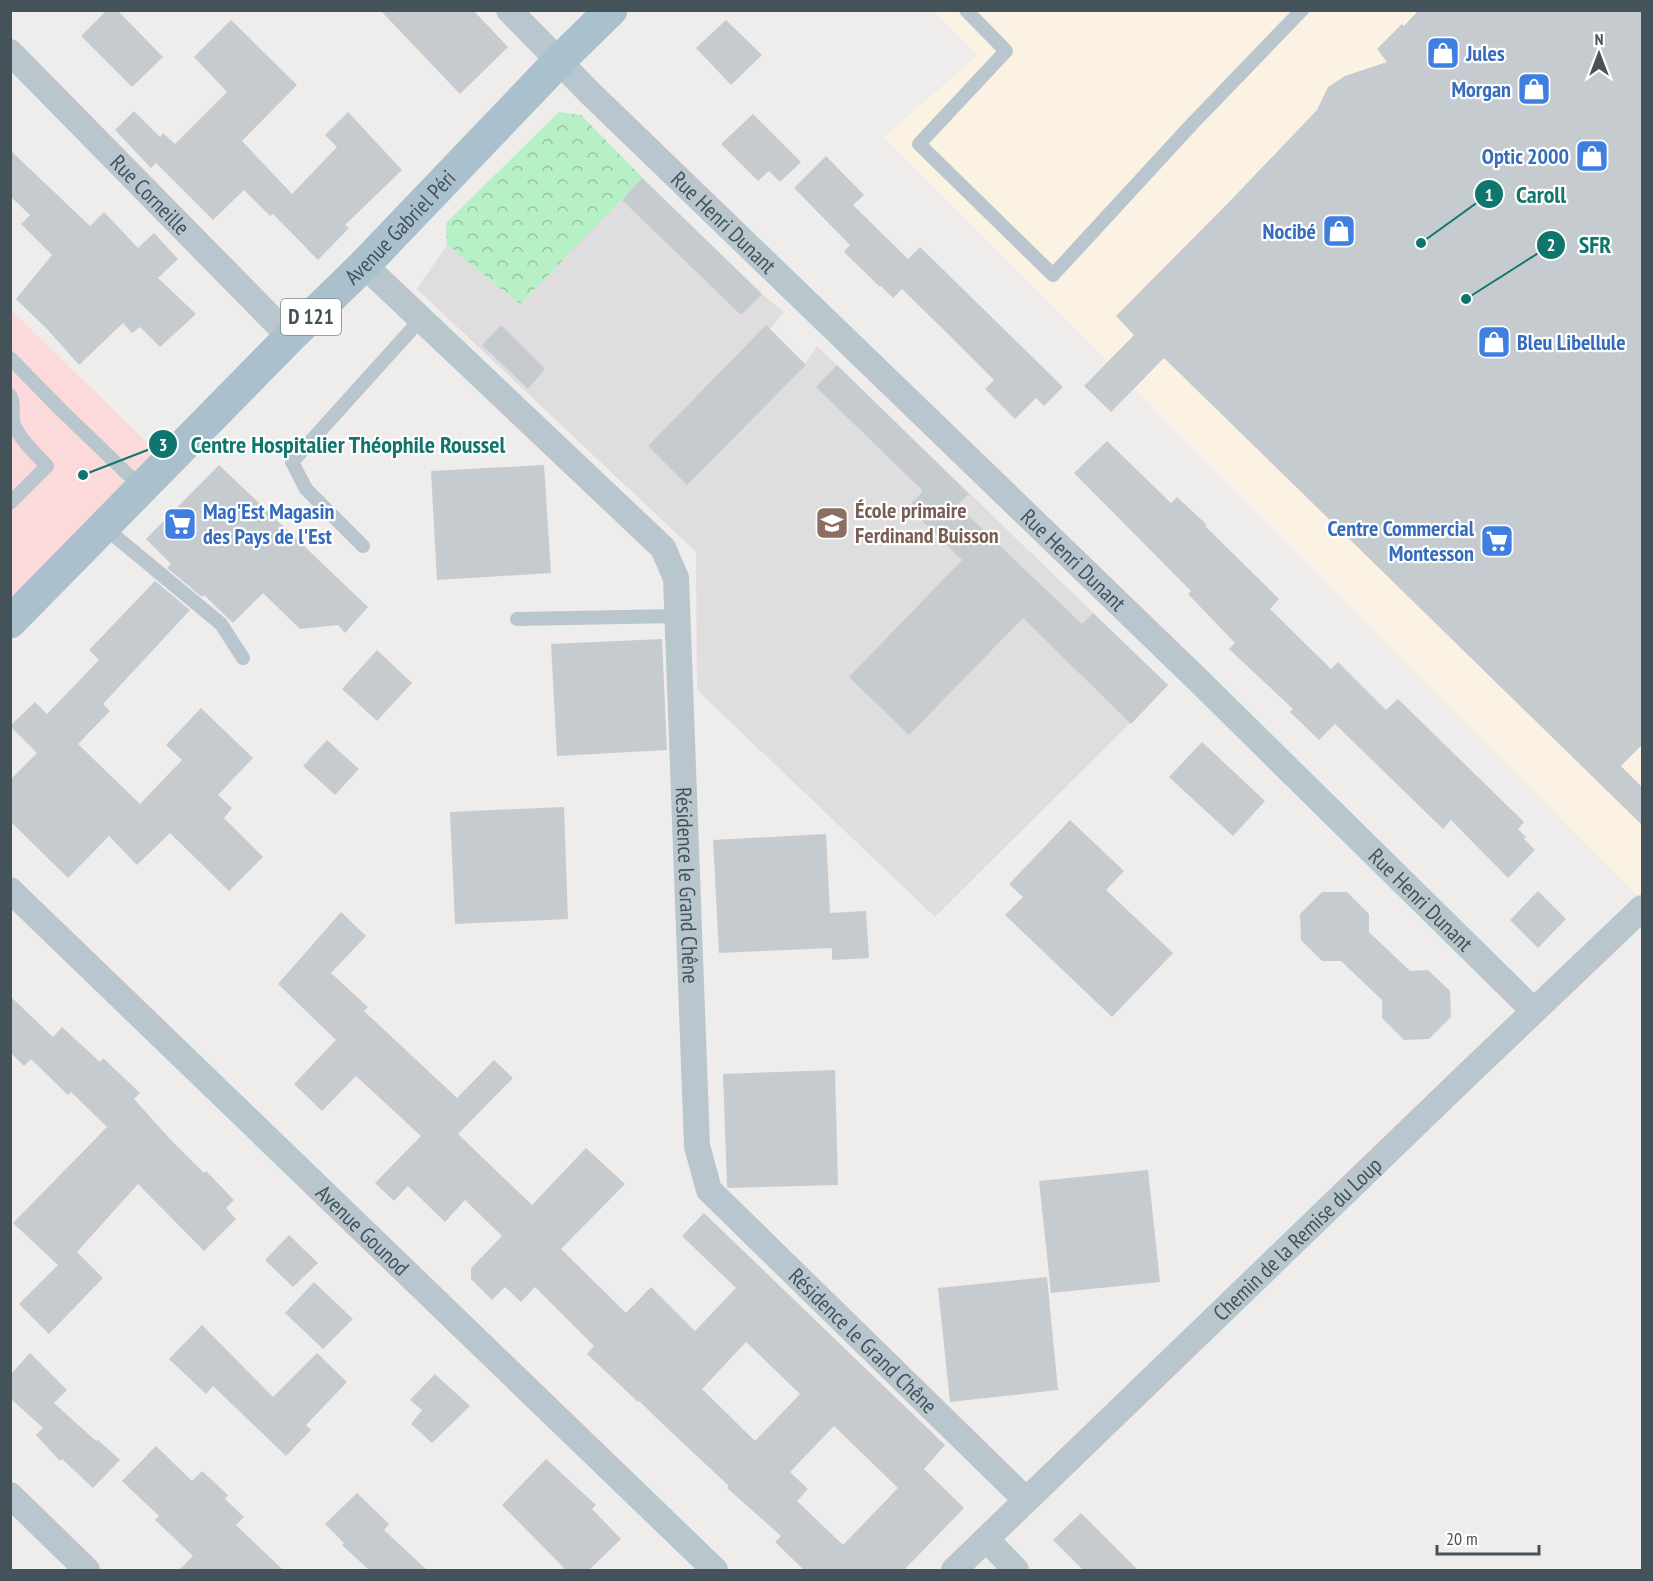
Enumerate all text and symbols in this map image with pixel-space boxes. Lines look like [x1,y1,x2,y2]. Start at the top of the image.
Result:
north arrow [1569,24,1629,84]
text: N [1595,29,1603,49]
shop icon: Jules [1425,35,1461,71]
place label: Jules [1465,39,1505,67]
shop icon: Morgan [1516,71,1552,107]
place label: Morgan [1451,75,1511,103]
shop icon: Optic 2000 [1574,138,1610,174]
place label: Optic 2000 [1482,142,1569,170]
street label: Rue Corneille [104,149,196,241]
street label: Avenue Gabriel Péri [338,164,462,290]
street label: Rue Henri Dunant [665,165,782,279]
callout: Caroll [1474,173,1578,215]
text: Caroll [1516,179,1566,210]
text: 1 [1485,183,1493,206]
shop icon: Nocibé [1321,213,1357,249]
place label: Nocibé [1263,217,1316,245]
callout: SFR [1536,224,1623,266]
text: SFR [1579,229,1611,260]
text: 2 [1547,233,1555,256]
road number: D 121 [281,299,341,335]
shop icon: Bleu Libellule [1476,324,1512,360]
place label: Bleu Libellule [1517,328,1626,356]
callout: Centre Hospitalier Théophile Roussel [148,423,517,465]
text: Centre Hospitalier Théophile Roussel [191,429,505,460]
text: 3 [159,433,167,456]
place label: École primaire Ferdinand Buisson [855,496,999,549]
place label: Mag'Est Magasin des Pays de l'Est [203,497,334,550]
street label: Rue Henri Dunant [1015,503,1132,617]
school or university icon: École primaire Ferdinand Buisson [814,505,850,541]
supermarket icon: Mag'Est Magasin des Pays de l'Est [162,506,198,542]
place label: Centre Commercial Montesson [1327,514,1475,567]
supermarket icon: Centre Commercial Montesson [1479,523,1515,559]
street label: Résidence le Grand Chêne [670,787,705,984]
street label: Rue Henri Dunant [1363,842,1479,957]
street label: Chemin de la Remise du Loup [1207,1151,1388,1327]
street label: Avenue Gounod [310,1179,415,1282]
street label: Résidence le Grand Chêne [783,1262,943,1419]
scale bar [1437,1518,1539,1556]
text: 20 m [1446,1527,1478,1550]

